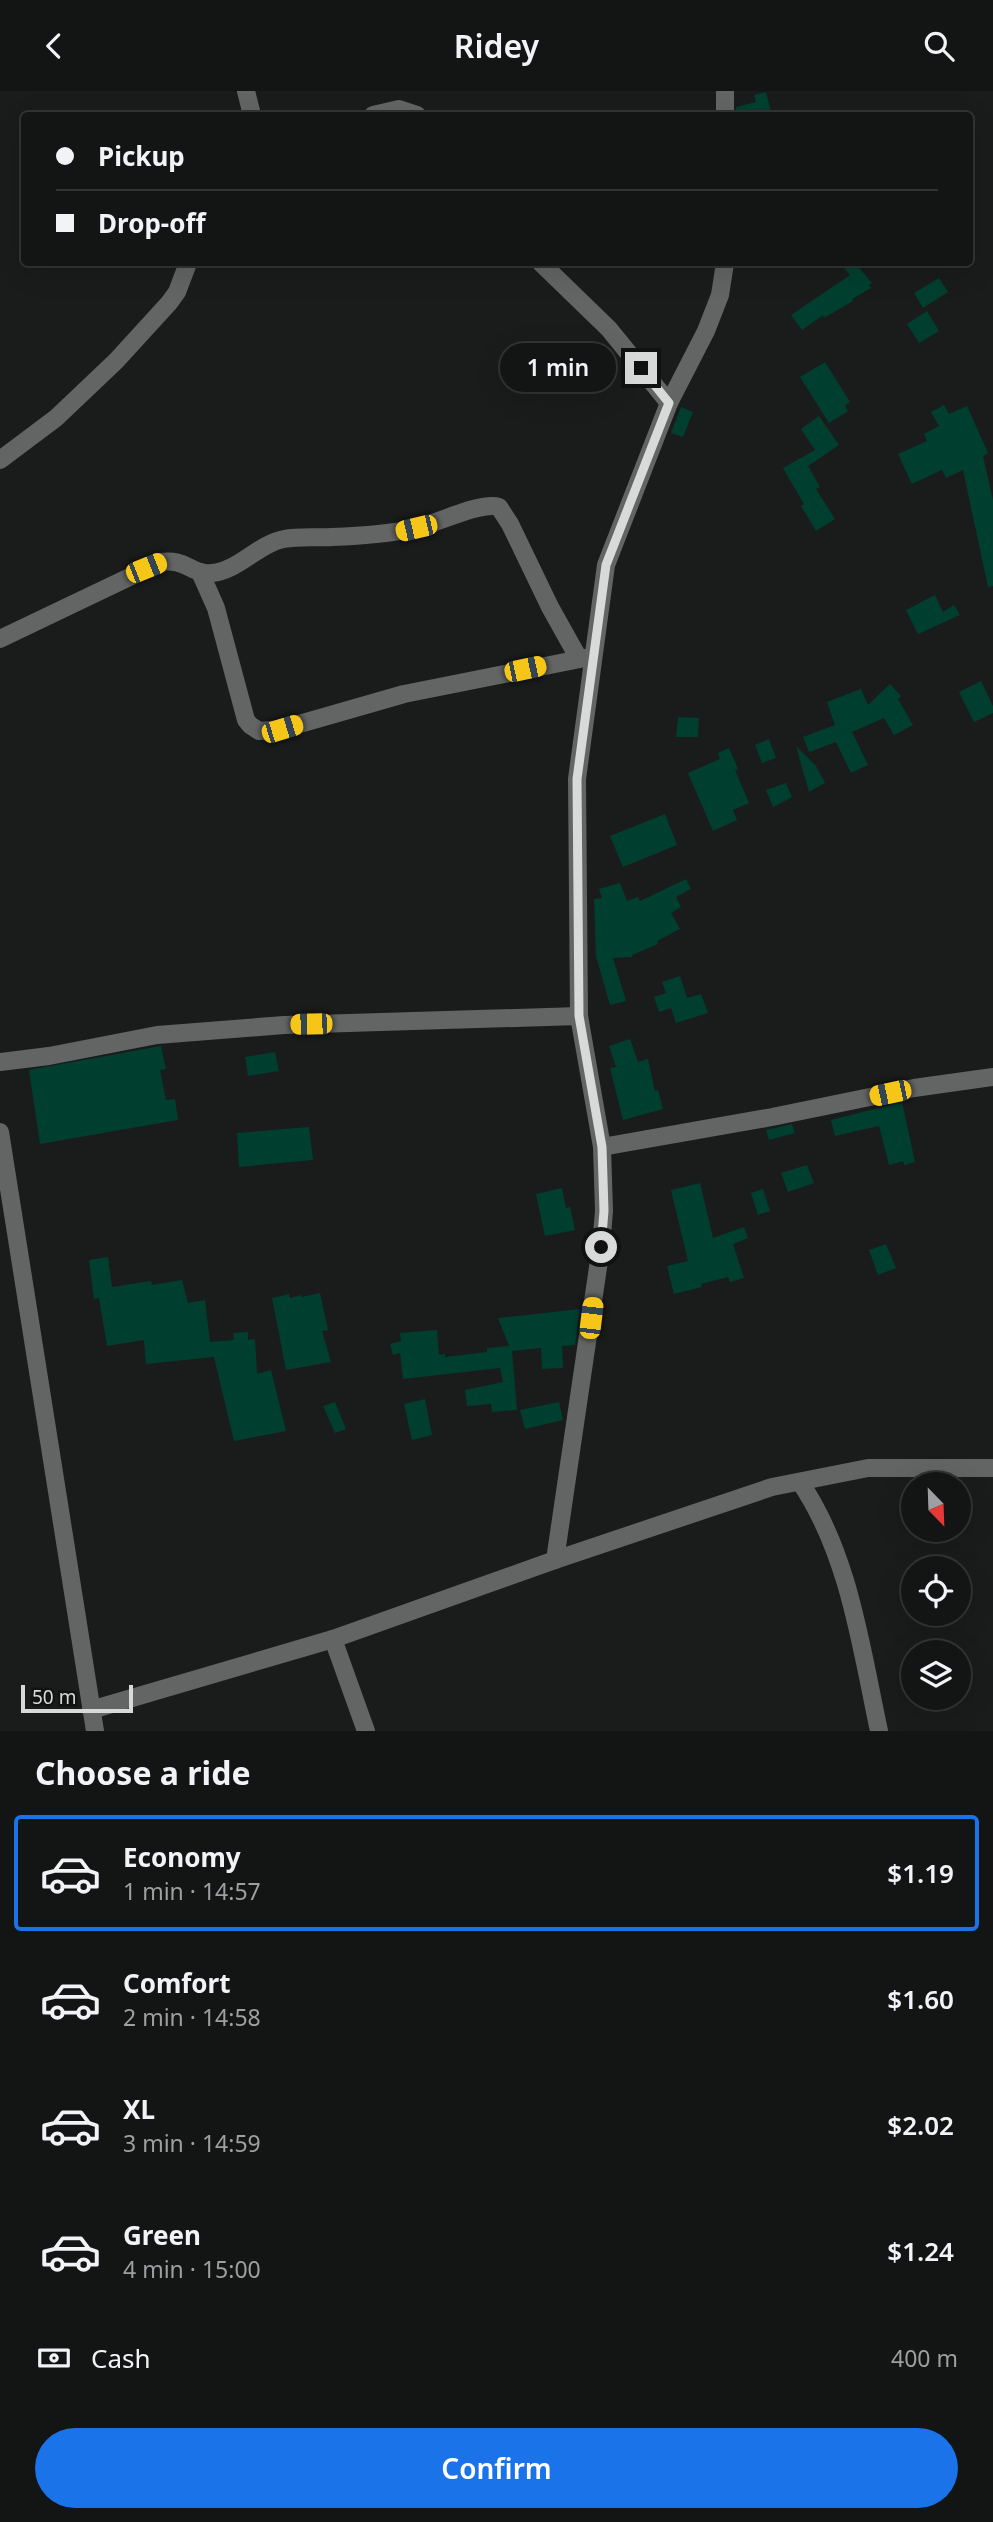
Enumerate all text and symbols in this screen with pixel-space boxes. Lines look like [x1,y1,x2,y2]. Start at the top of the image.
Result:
text: Ridey [454,24,539,67]
icon: back [35,27,73,65]
icon: search [920,27,958,65]
text: Pickup [98,138,185,174]
text: Drop-off [98,205,205,241]
callout: 1 min [501,343,616,393]
text: 1 min [527,351,589,383]
route end [625,352,657,384]
car [394,513,439,543]
car [123,550,170,586]
car [503,654,548,684]
car [259,713,306,745]
car [290,1013,333,1035]
car [868,1078,913,1108]
route start [585,1231,617,1263]
car [579,1296,604,1340]
north arrow [901,1472,971,1542]
map controls [901,1472,971,1710]
button: locate [901,1556,971,1626]
button: layers [901,1640,971,1710]
scale bar [21,1682,133,1714]
text: 50 m [32,1684,76,1710]
text: Choose a ride [35,1751,251,1794]
text: Economy [123,1839,241,1875]
icon: car [39,1842,102,1905]
text: $1.19 [887,1855,954,1891]
text: 1 min · 14:57 [123,1875,261,1907]
text: Comfort [123,1965,231,2001]
icon: car [39,1968,102,2031]
text: $1.60 [887,1981,954,2017]
text: 2 min · 14:58 [123,2001,261,2033]
text: XL [123,2091,155,2127]
icon: car [39,2094,102,2157]
text: $2.02 [887,2107,954,2143]
text: 3 min · 14:59 [123,2127,261,2159]
text: Green [123,2217,201,2253]
icon: car [39,2220,102,2283]
text: $1.24 [887,2233,954,2269]
text: 4 min · 15:00 [123,2253,261,2285]
icon: cash [35,2339,73,2377]
text: Cash [91,2340,151,2376]
text: 400 m [891,2342,958,2374]
button: Confirm [35,2428,958,2508]

